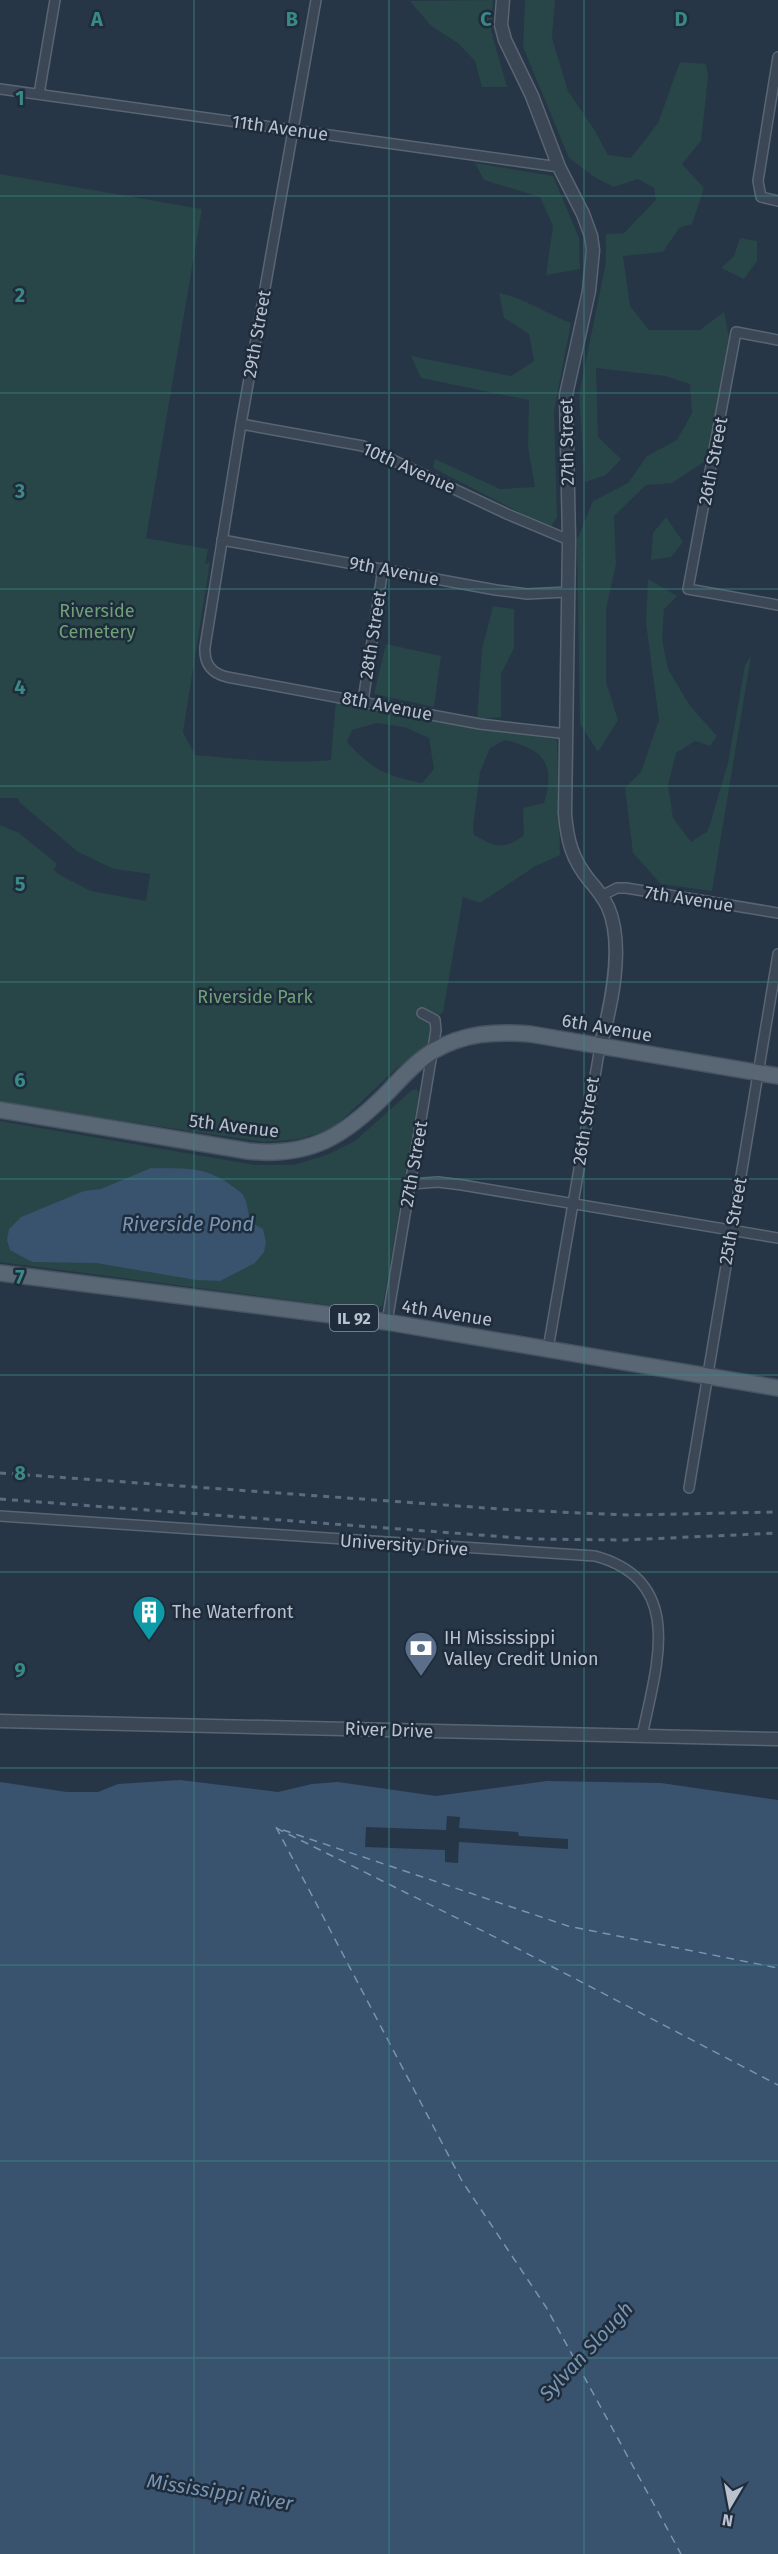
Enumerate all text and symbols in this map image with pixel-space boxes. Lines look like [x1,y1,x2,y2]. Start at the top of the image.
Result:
text: A [90,7,104,31]
text: B [286,7,298,31]
text: C [480,7,492,31]
text: D [674,7,688,31]
text: 1 [15,86,25,110]
street label: 11th Avenue [230,110,330,146]
text: 2 [15,283,25,307]
street label: 29th Street [238,288,276,380]
street label: 27th Street [555,398,579,486]
street label: 26th Street [694,415,732,507]
street label: 10th Avenue [359,438,459,498]
text: 3 [14,479,25,503]
street label: 9th Avenue [347,552,441,590]
street label: 28th Street [355,589,391,681]
park label: Riverside Cemetery [59,600,135,643]
text: 4 [14,675,26,699]
street label: 8th Avenue [340,686,434,726]
text: 5 [15,872,26,896]
street label: 7th Avenue [643,881,735,917]
park label: Riverside Park [197,986,314,1008]
street label: 6th Avenue [560,1009,654,1047]
text: 6 [14,1068,26,1092]
street label: 26th Street [568,1075,604,1167]
street label: 5th Avenue [188,1110,280,1142]
street label: 27th Street [396,1119,433,1209]
street label: 25th Street [714,1175,752,1266]
water label: Riverside Pond [122,1212,255,1236]
text: 7 [15,1265,25,1289]
street label: 4th Avenue [400,1295,494,1331]
road number: IL 92 [330,1305,378,1331]
text: 8 [14,1461,26,1485]
street label: University Drive [339,1530,469,1560]
building icon: The Waterfront [131,1594,167,1641]
place label: The Waterfront [172,1601,294,1623]
place label: IH Mississippi Valley Credit Union [444,1627,598,1670]
bank icon: IH Mississippi Valley Credit Union [403,1630,439,1677]
text: 9 [14,1658,26,1682]
street label: River Drive [344,1717,434,1743]
water label: Sylvan Slough [533,2297,638,2406]
water label: Mississippi River [145,2469,296,2516]
north arrow [700,2476,760,2536]
text: N [721,2510,734,2531]

